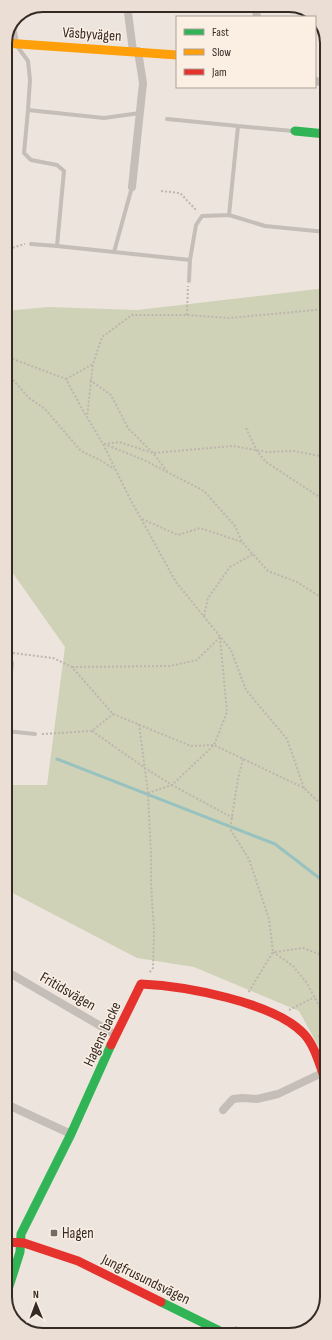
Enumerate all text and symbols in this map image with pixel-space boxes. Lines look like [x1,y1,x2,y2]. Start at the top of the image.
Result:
legend [176,16,316,88]
street label: Väsbyvägen [62,23,122,46]
text: Fast [212,25,229,40]
text: Slow [212,45,231,60]
text: Jam [211,65,227,80]
street label: Fritidsvägen [36,968,99,1015]
street label: Hagens backe [79,999,126,1070]
place label: Hagen [62,1224,94,1243]
marker: Hagen [49,1228,59,1238]
street label: Jungfrusundsvägen [98,1249,193,1309]
north arrow [16,1284,56,1324]
text: N [33,1288,39,1301]

